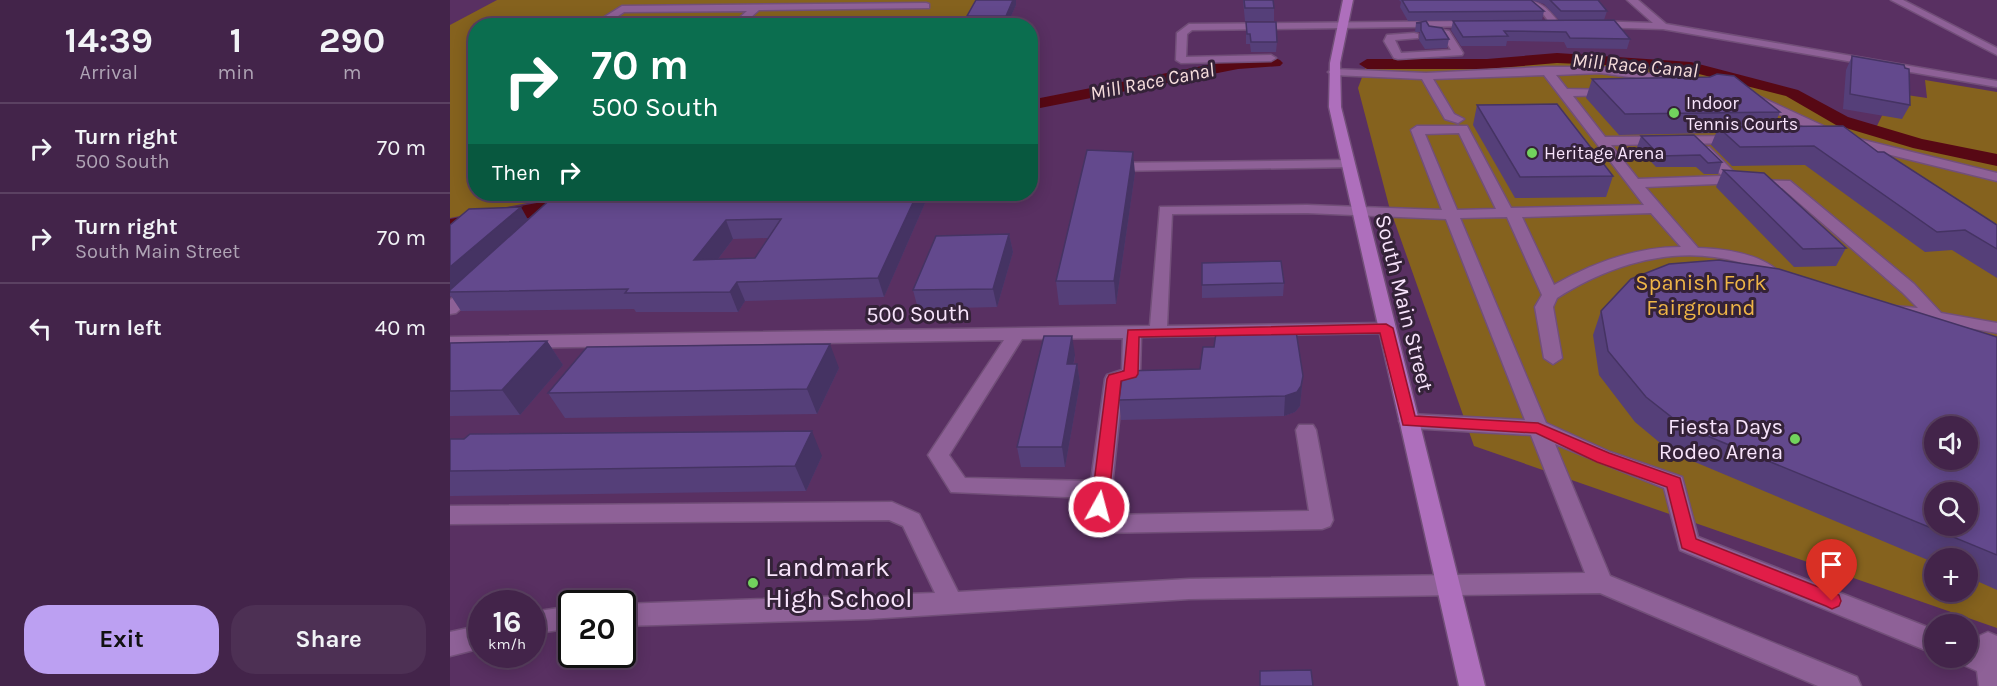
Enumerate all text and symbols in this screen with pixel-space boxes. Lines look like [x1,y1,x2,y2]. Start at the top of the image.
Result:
text: 14:39 [65,19,153,61]
text: 1 [229,19,242,61]
text: 290 [319,19,385,61]
text: 70 m [591,40,689,90]
icon: right [492,42,570,120]
water label: Mill Race Canal [1571,49,1699,82]
water label: Mill Race Canal [1088,58,1216,105]
text: Arrival [79,61,138,84]
text: min [218,61,254,84]
text: m [343,61,361,84]
text: 500 South [591,91,719,123]
place label: Indoor Tennis Courts [1686,92,1798,135]
marker: Indoor Tennis Courts [1667,106,1681,120]
text: Turn right [75,124,178,150]
icon: right [24,132,57,165]
text: 70 m [377,135,426,161]
place label: Heritage Arena [1544,142,1664,164]
marker: Heritage Arena [1525,146,1539,160]
text: 500 South [75,150,170,173]
icon: right [553,156,586,189]
text: Then [492,160,541,186]
street label: South Main Street [1369,212,1439,394]
text: Turn right [75,214,178,240]
icon: right [24,222,57,255]
text: 70 m [377,225,426,251]
text: South Main Street [75,240,240,263]
park label: Spanish Fork Fairground [1635,270,1767,321]
street label: 500 South [866,300,970,328]
icon: left [24,312,57,345]
text: Turn left [75,315,162,341]
text: 40 m [375,315,426,341]
place label: Fiesta Days Rodeo Arena [1659,414,1783,465]
map controls [1924,416,1978,668]
button: sound [1924,416,1978,470]
marker: Fiesta Days Rodeo Arena [1788,432,1802,446]
position arrow [1067,475,1131,539]
button: search [1924,482,1978,536]
pin [1806,539,1857,601]
icon: arrive [1815,548,1848,581]
button: + [1924,548,1978,602]
place label: Landmark High School [765,551,913,614]
marker: Landmark High School [746,576,760,590]
speed limit sign: 20 [558,590,636,668]
text: 16 [493,604,521,640]
button: Exit [24,605,219,674]
button: Share [231,605,426,674]
button: − [1924,614,1978,668]
text: km/h [488,635,526,653]

